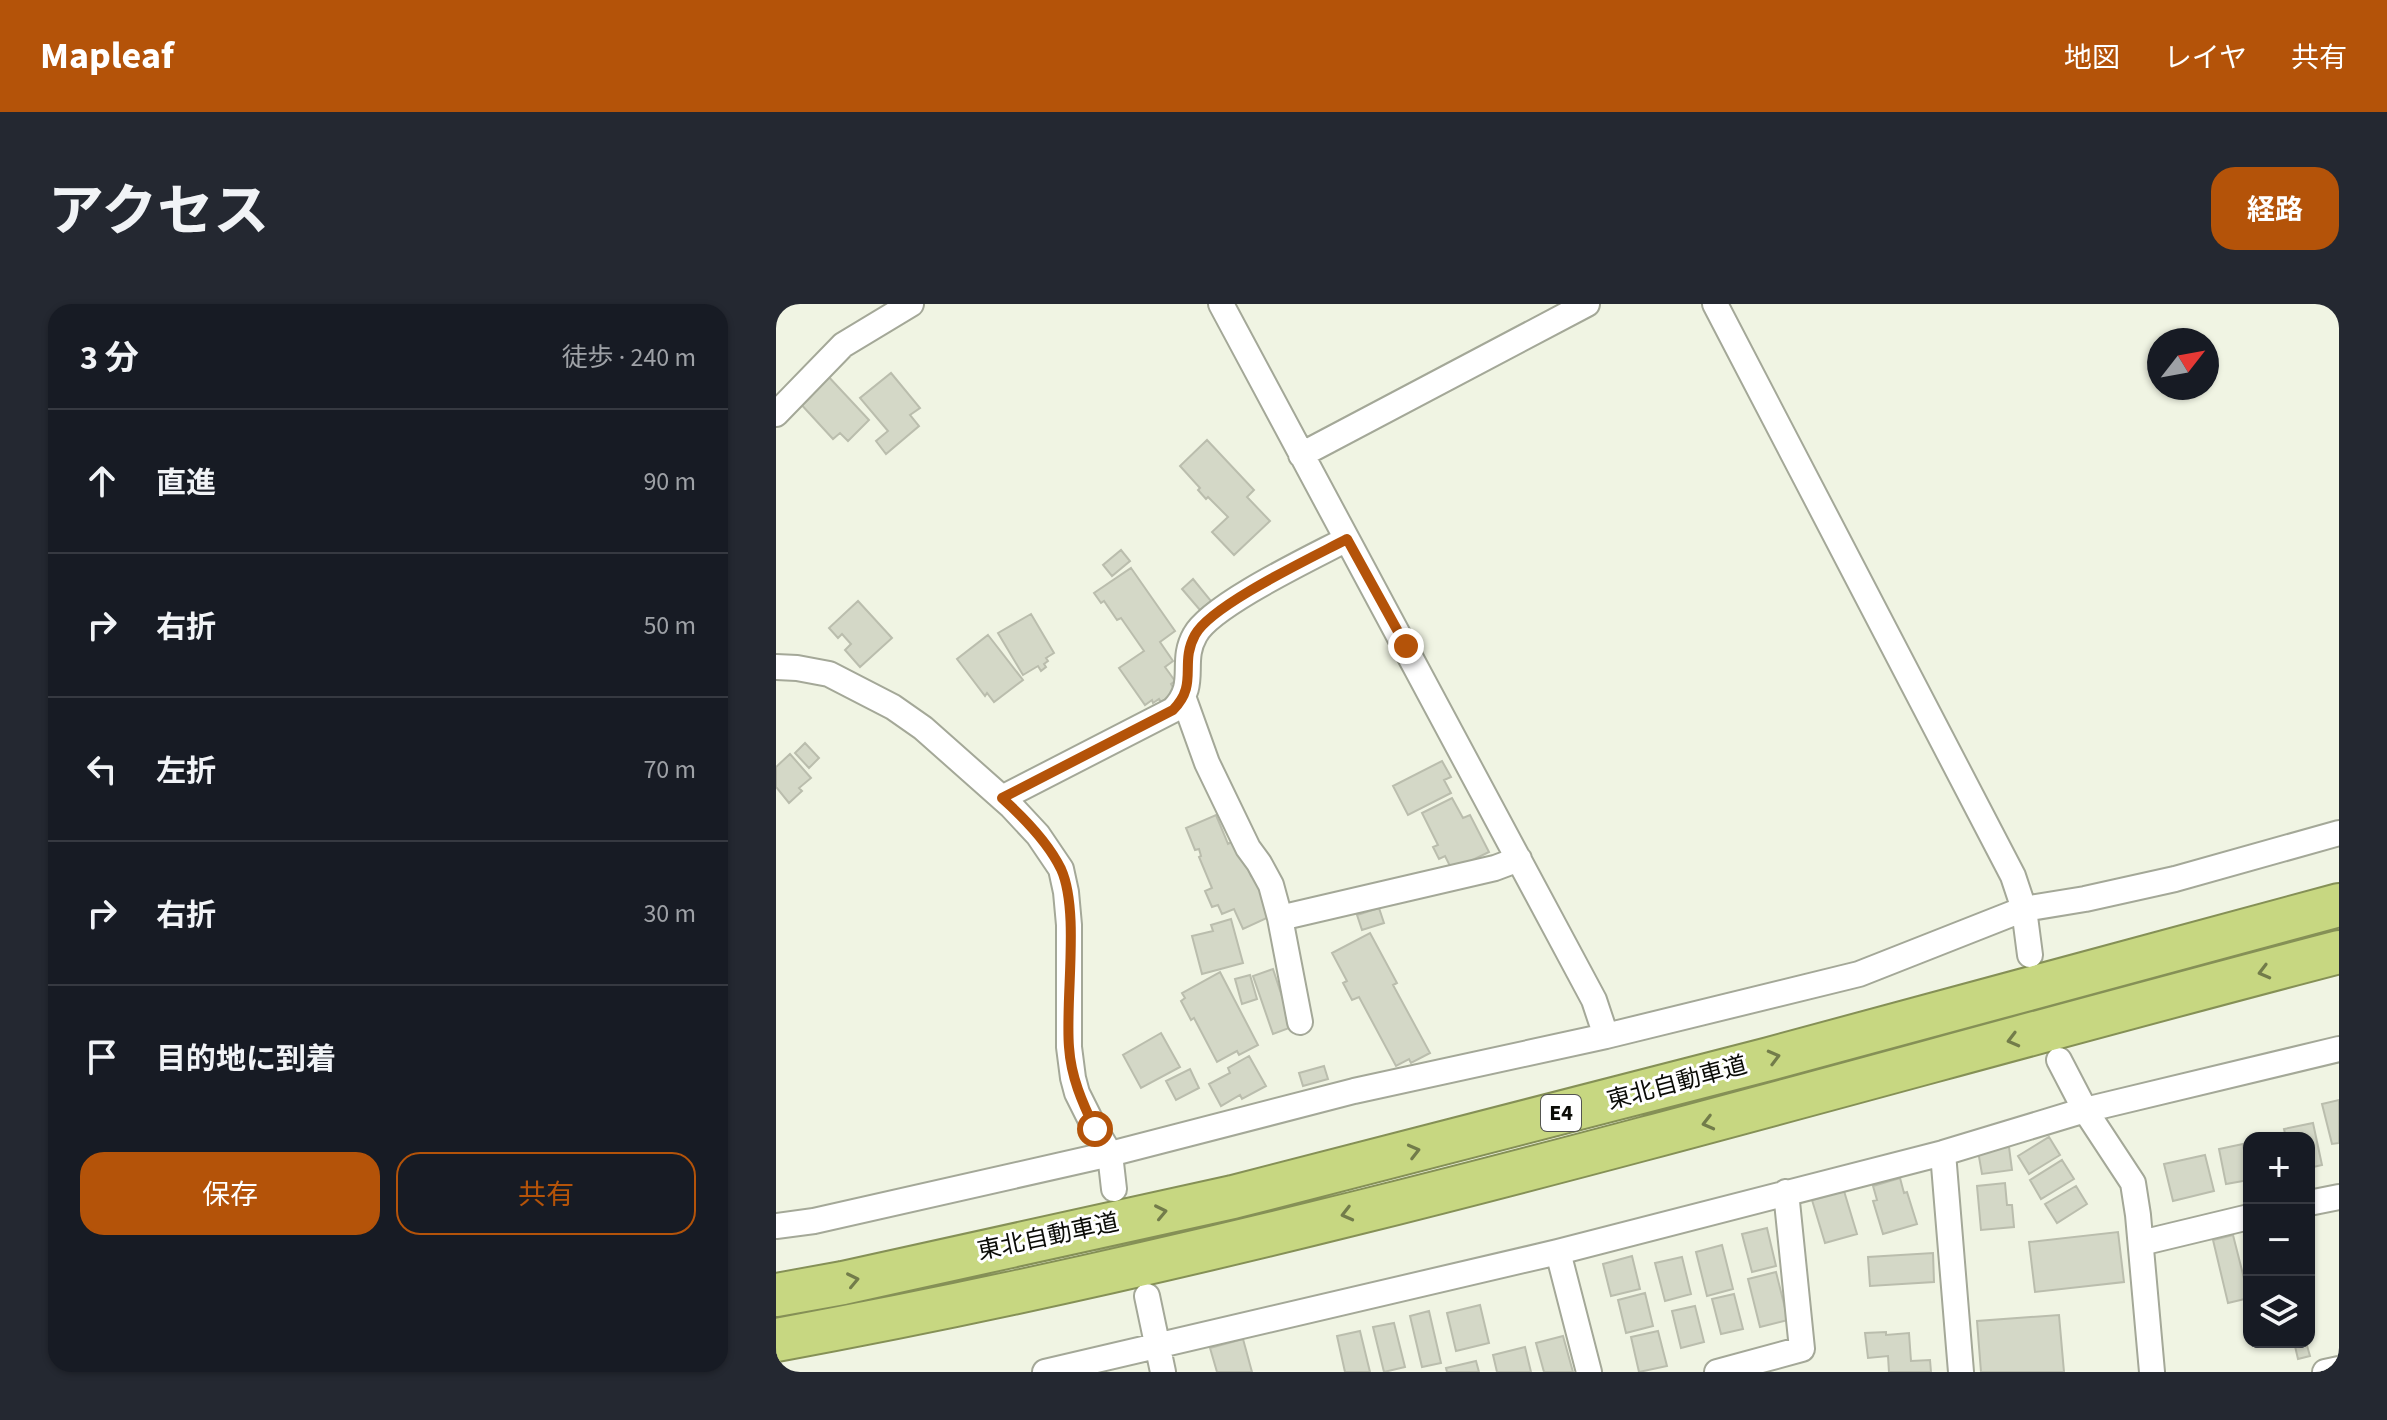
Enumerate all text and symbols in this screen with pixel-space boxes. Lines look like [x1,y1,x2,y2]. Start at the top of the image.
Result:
text: Mapleaf [40,29,174,83]
text: 地図 [2064,38,2120,78]
text: レイヤ [2164,38,2247,78]
text: 共有 [2291,38,2347,78]
button: 経路 [2211,167,2339,250]
text: アクセス [48,173,269,252]
north arrow [2147,328,2219,400]
text: 3 分 [80,334,139,383]
text: 徒歩 · 240 m [562,339,696,376]
icon: ahead [80,459,124,503]
text: 直進 [156,462,216,505]
text: 90 m [643,463,696,500]
icon: right [80,603,124,647]
text: 右折 [156,606,216,649]
text: 50 m [643,607,696,644]
route end [1388,628,1424,664]
icon: left [80,747,124,791]
text: 左折 [156,750,216,793]
text: 70 m [643,751,696,788]
icon: right [80,891,124,935]
text: 右折 [156,894,216,937]
text: 30 m [643,895,696,932]
one-way arrow [2257,963,2271,980]
one-way arrow [2006,1031,2020,1048]
icon: arrive [80,1035,124,1079]
text: 目的地に到着 [156,1038,336,1081]
street label: 東北自動車道 [1603,1047,1751,1119]
one-way arrow [1766,1050,1780,1067]
road number: E4 [1541,1095,1581,1131]
route start [1077,1111,1113,1147]
one-way arrow [1701,1113,1715,1130]
map controls [2243,1132,2315,1348]
button: + [2243,1132,2315,1204]
one-way arrow [1406,1143,1420,1160]
button: 保存 [80,1152,380,1235]
button: 共有 [396,1152,696,1235]
one-way arrow [1154,1204,1167,1221]
button: − [2243,1204,2315,1276]
street label: 東北自動車道 [974,1205,1122,1269]
one-way arrow [1341,1205,1354,1222]
one-way arrow [845,1272,859,1289]
button: layers [2243,1276,2315,1348]

